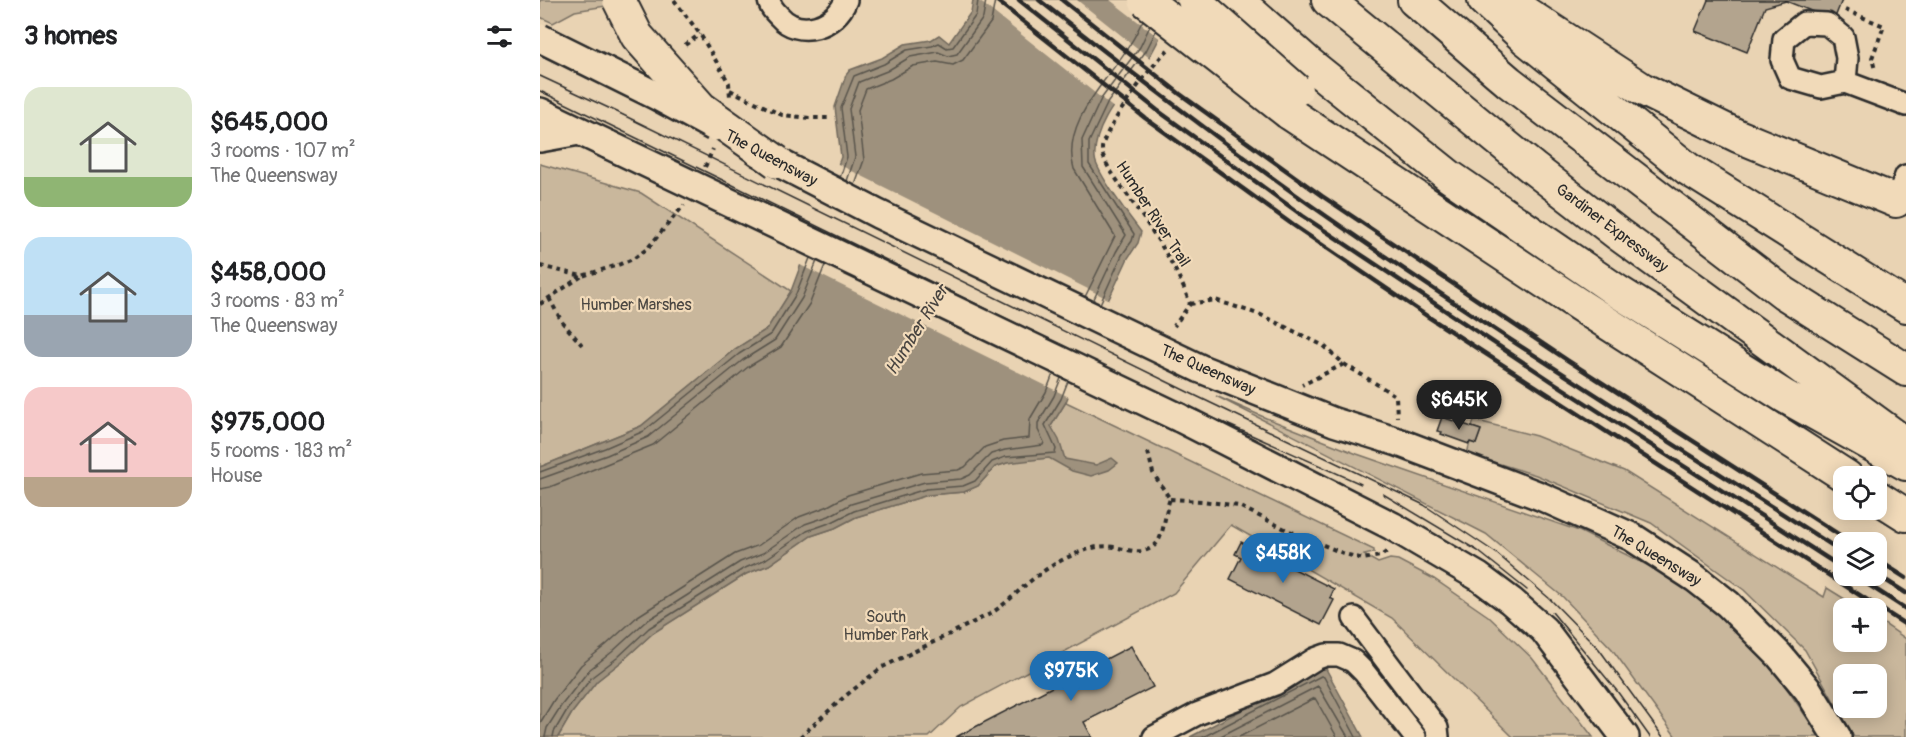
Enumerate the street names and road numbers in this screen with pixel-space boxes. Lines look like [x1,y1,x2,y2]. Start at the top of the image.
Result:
street label: The Queensway [721,125,821,191]
street label: Humber River Trail [1111,157,1195,271]
street label: Gardiner Expressway [1552,179,1672,277]
street label: The Queensway [1157,340,1259,400]
street label: The Queensway [1607,521,1705,591]

